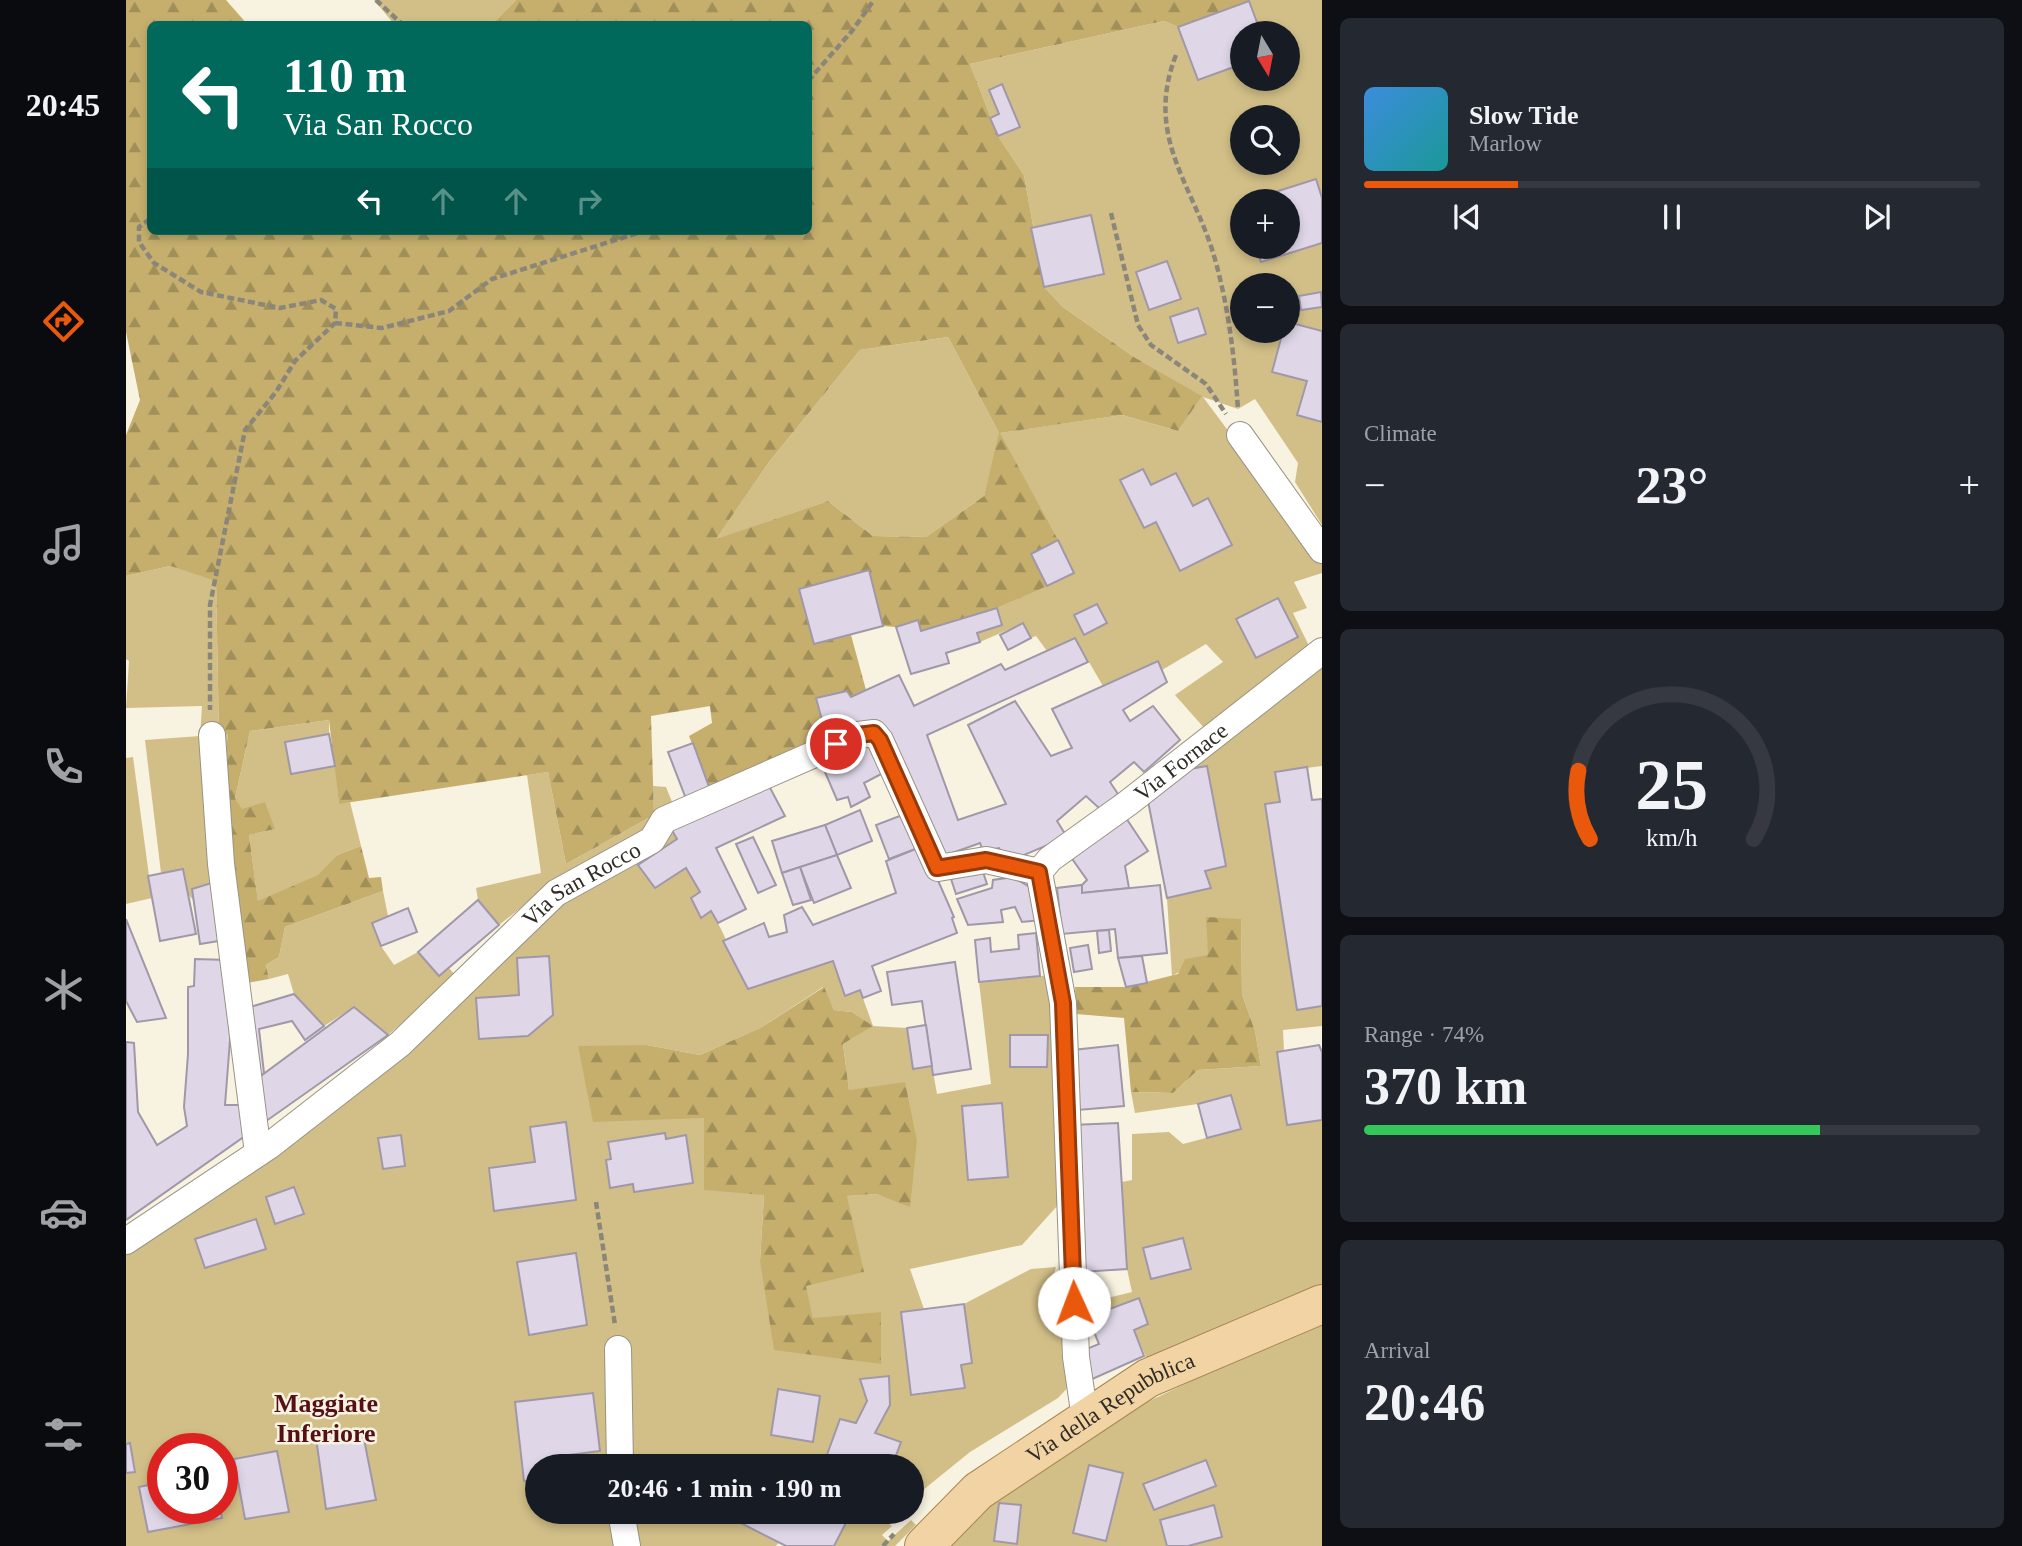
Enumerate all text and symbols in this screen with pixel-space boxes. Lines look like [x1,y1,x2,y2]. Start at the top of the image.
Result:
north arrow [1230,21,1300,91]
map controls [1230,21,1300,343]
text: 110 m [283,48,407,103]
icon: left [168,49,259,140]
text: 20:45 [26,87,100,123]
text: Slow Tide [1469,101,1579,130]
button: search [1230,105,1300,175]
text: Via San Rocco [283,106,473,142]
text: Marlow [1469,131,1542,156]
icon: left [351,182,389,220]
icon: ahead [424,182,462,220]
icon: ahead [497,182,535,220]
icon: right [570,182,608,220]
button: + [1230,189,1300,259]
icon: previous [1448,198,1486,236]
icon: pause [1653,198,1691,236]
icon: next [1858,198,1896,236]
button: − [1230,273,1300,343]
icon: directions [39,297,88,346]
text: Climate [1364,421,1437,446]
text: 23° [1636,457,1708,514]
text: − [1364,464,1385,506]
text: + [1959,464,1980,506]
icon: music [39,520,88,569]
pin [806,714,866,774]
street label: Via Fornace [1129,718,1233,806]
icon: arrive [817,725,855,763]
icon: phone [39,742,88,791]
text: 25 [1636,744,1708,825]
text: km/h [1646,824,1698,851]
street label: Via San Rocco [517,837,645,932]
icon: climate [39,965,88,1014]
text: Range · 74% [1364,1022,1484,1047]
text: 370 km [1364,1058,1527,1115]
icon: car [39,1188,88,1237]
position arrow [1037,1266,1111,1340]
text: Arrival [1364,1338,1430,1363]
street label: Via della Repubblica [1022,1348,1198,1468]
text: 20:46 [1364,1374,1485,1431]
district label: Maggiate Inferiore [274,1389,378,1448]
icon: filters [39,1410,88,1459]
speed limit sign: 30 [147,1433,238,1524]
text: 20:46 · 1 min · 190 m [608,1474,842,1503]

